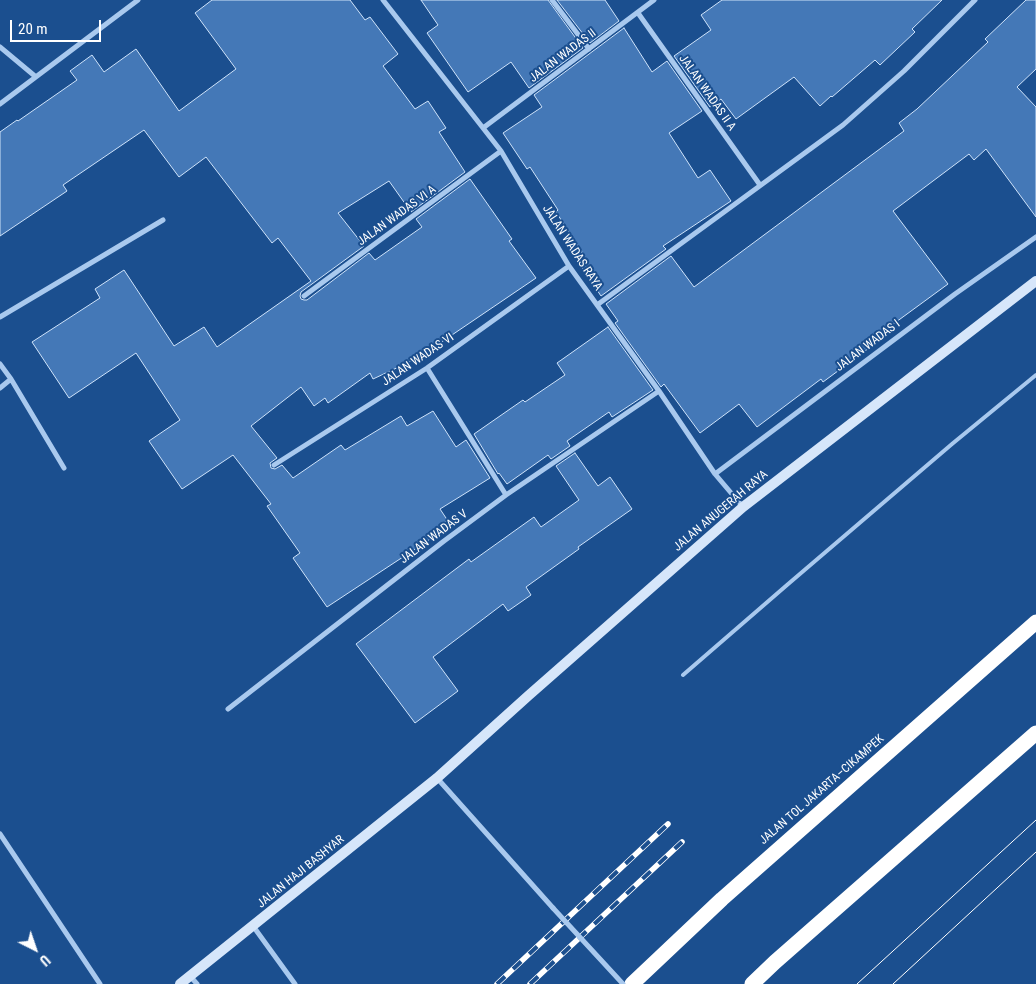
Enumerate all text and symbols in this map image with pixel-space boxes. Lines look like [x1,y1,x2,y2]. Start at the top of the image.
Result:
scale bar [12,10,104,42]
text: 20 m [18,20,48,38]
street label: JALAN WADAS II [527,26,599,86]
street label: JALAN WADAS II A [675,52,739,134]
street label: JALAN WADAS VI A [355,183,439,249]
street label: JALAN WADAS RAYA [539,202,605,294]
street label: JALAN WADAS I [833,317,903,375]
street label: JALAN WADAS VI [379,331,457,389]
street label: JALAN ANUGERAH RAYA [671,467,771,555]
street label: JALAN WADAS V [397,507,471,567]
street label: JALAN TOL JAKARTA–CIKAMPEK [757,732,887,848]
street label: JALAN HAJI BASHYAR [255,833,347,911]
north arrow [10,924,60,974]
text: U [37,952,53,969]

